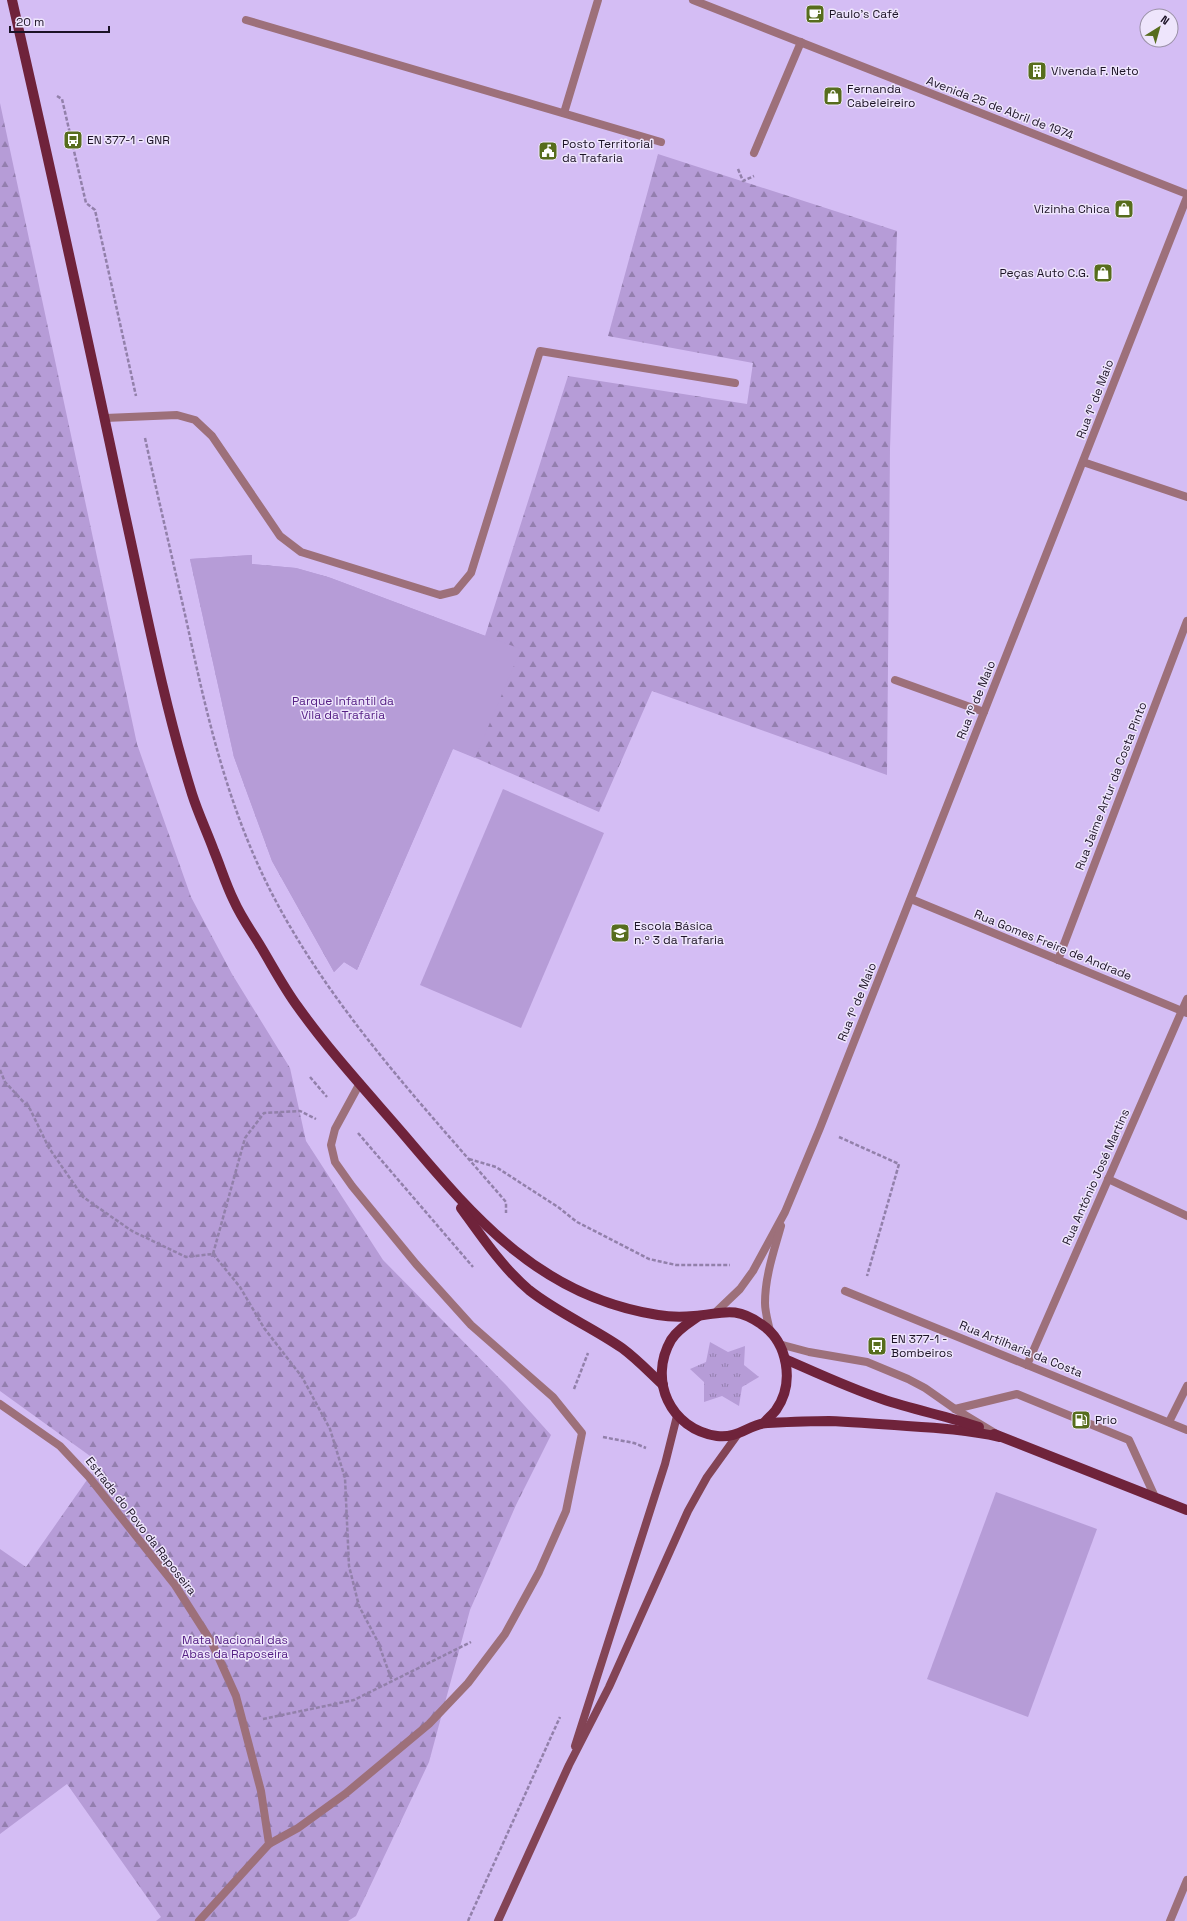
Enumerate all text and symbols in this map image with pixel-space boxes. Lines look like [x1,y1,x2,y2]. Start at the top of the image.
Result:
cafe icon: Paulo's Café [804,3,826,25]
place label: Paulo's Café [829,6,899,22]
scale bar [10,8,109,34]
north arrow [1139,8,1179,48]
text: N [1158,12,1172,28]
text: 20 m [16,14,44,30]
building icon: Vivenda F. Neto [1026,60,1048,82]
place label: Vivenda F. Neto [1051,63,1139,79]
street label: Avenida 25 de Abril de 1974 [924,73,1076,144]
place label: Fernanda Cabeleireiro [847,81,916,111]
shop icon: Fernanda Cabeleireiro [822,85,844,107]
bus stop icon: EN 377-1 - GNR [62,129,84,151]
place label: EN 377-1 - GNR [87,132,170,148]
place label: Posto Territorial da Trafaria [562,136,653,166]
public building icon: Posto Territorial da Trafaria [537,140,559,162]
shop icon: Vizinha Chica [1113,198,1135,220]
place label: Vizinha Chica [1034,201,1110,217]
shop icon: Peças Auto C.G. [1092,262,1114,284]
place label: Peças Auto C.G. [999,265,1089,281]
street label: Rua 1º de Maio [1073,357,1117,441]
street label: Rua 1º de Maio [953,658,999,742]
park label: Parque Infantil da Vila da Trafaria [292,693,394,723]
street label: Rua Jaime Artur da Costa Pinto [1071,700,1151,872]
street label: Rua Gomes Freire de Andrade [972,906,1134,984]
place label: Escola Básica n.º 3 da Trafaria [634,918,724,948]
school or university icon: Escola Básica n.º 3 da Trafaria [609,922,631,944]
street label: Rua 1º de Maio [834,960,880,1044]
street label: Rua António José Martins [1059,1106,1133,1248]
street label: Rua Artilharia da Costa [957,1317,1085,1381]
place label: EN 377-1 - Bombeiros [891,1331,953,1361]
bus stop icon: EN 377-1 - Bombeiros [866,1335,888,1357]
fuel station icon: Prio [1070,1409,1092,1431]
place label: Prio [1095,1412,1117,1428]
street label: Estrada do Povo da Raposeira [82,1454,200,1598]
park label: Mata Nacional das Abas da Raposeira [182,1632,288,1662]

